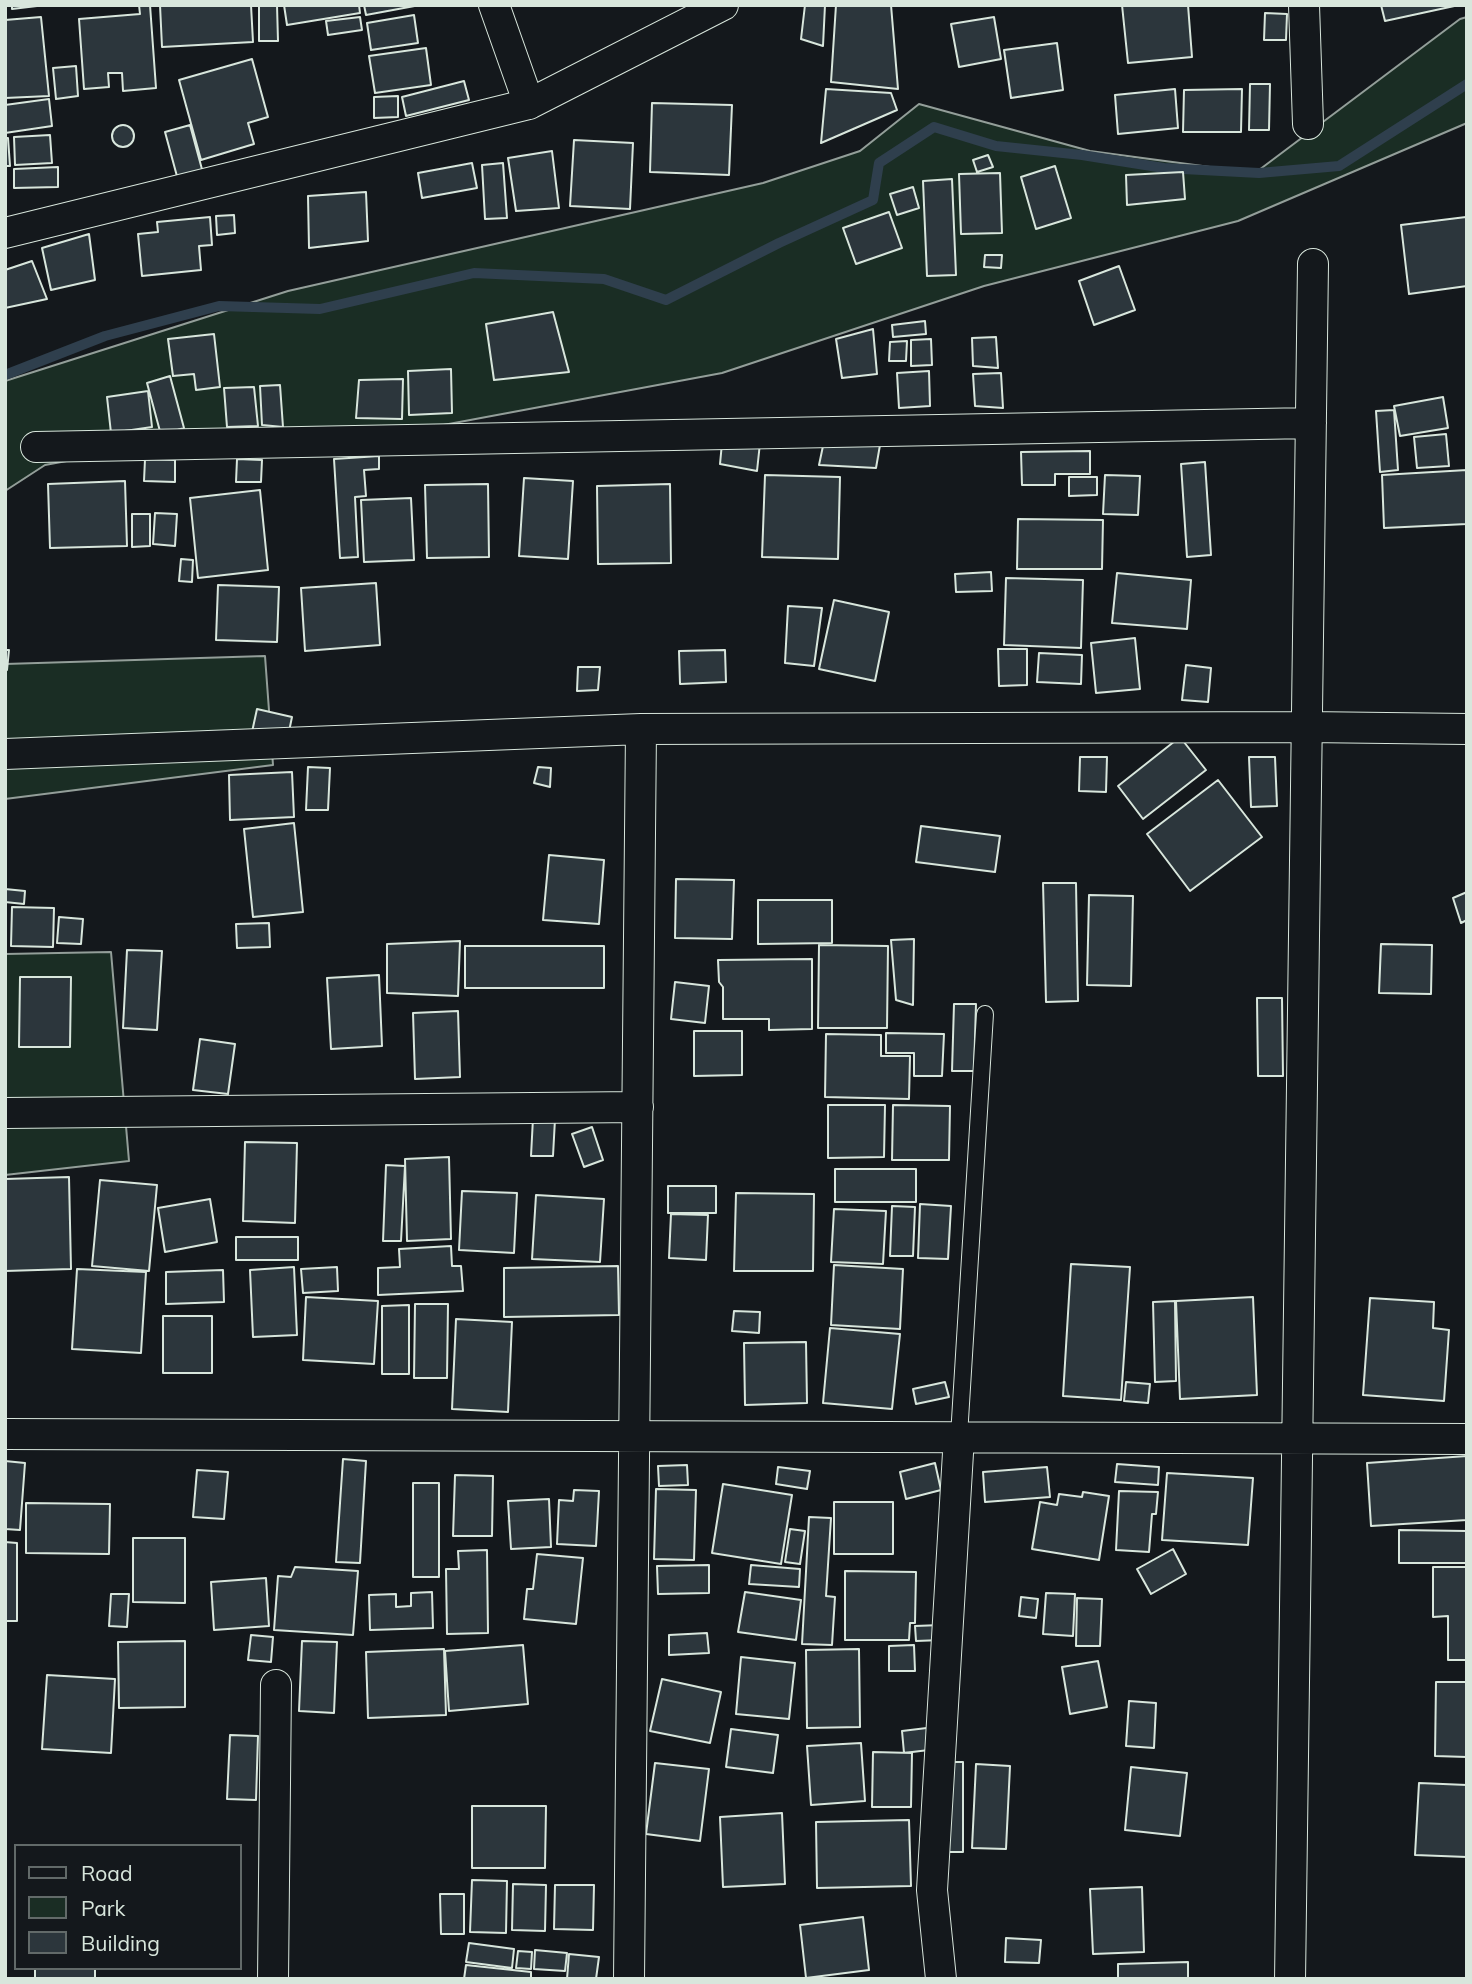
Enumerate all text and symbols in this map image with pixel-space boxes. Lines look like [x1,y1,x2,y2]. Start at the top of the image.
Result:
legend [14,1844,242,1970]
text: Road [81,1860,132,1886]
text: Park [81,1895,125,1921]
text: Building [81,1930,160,1956]

